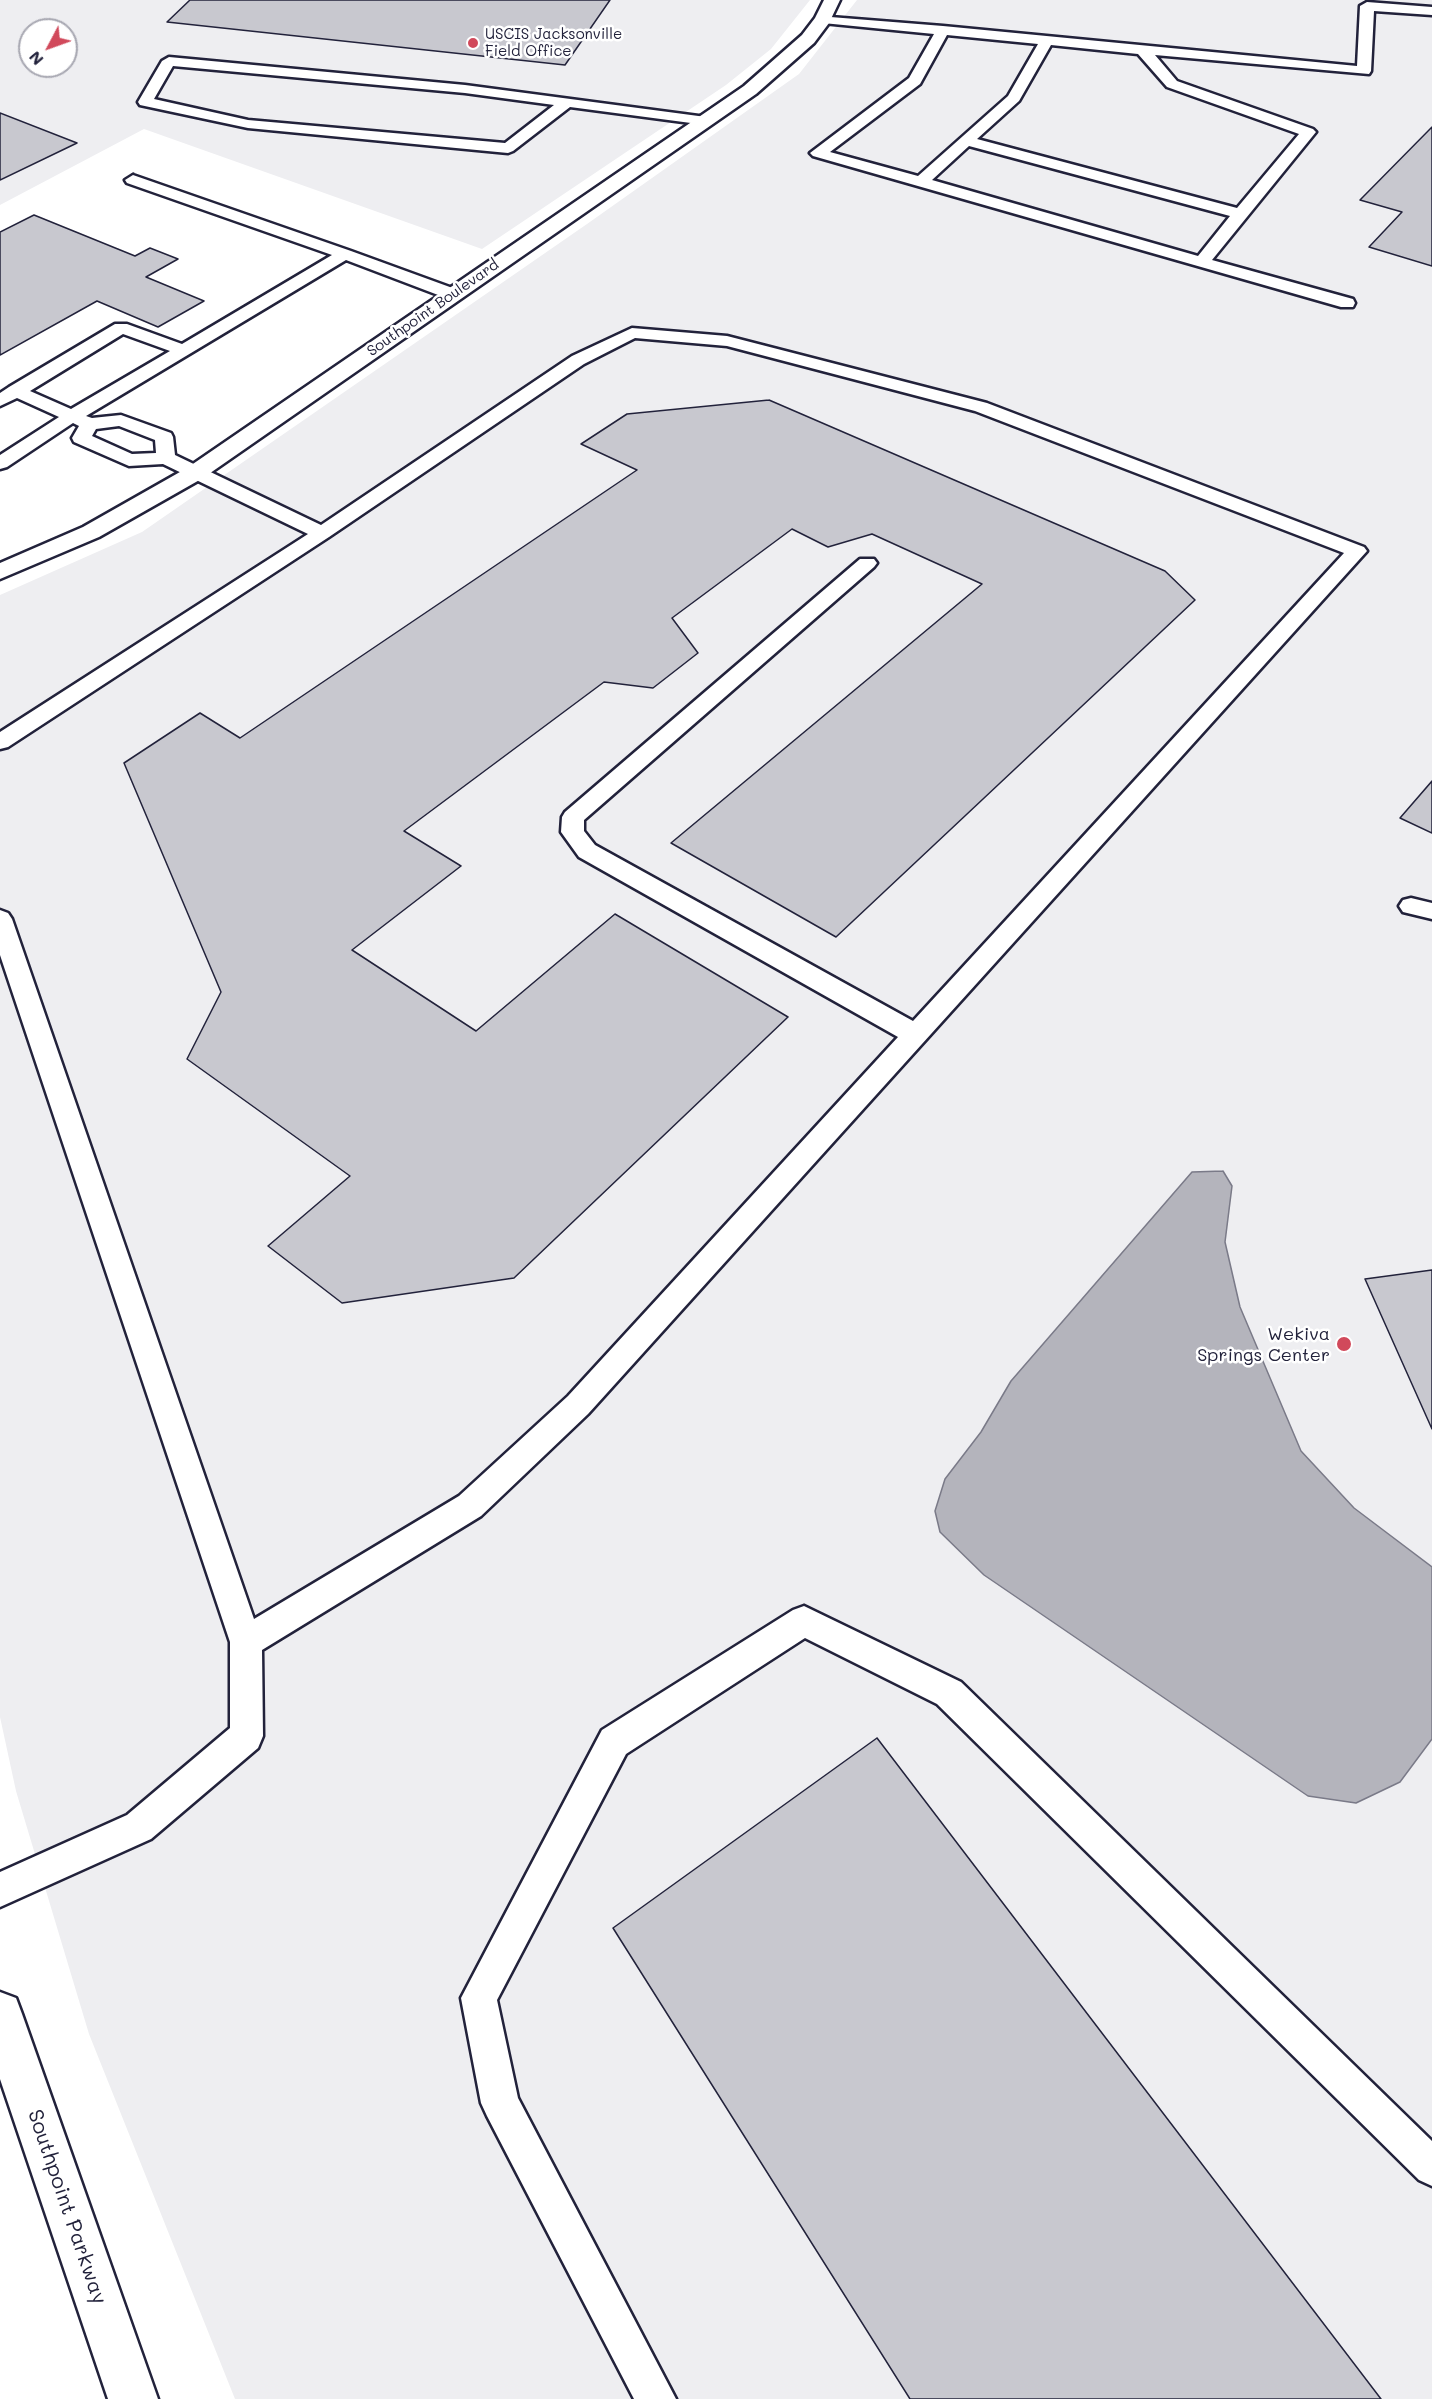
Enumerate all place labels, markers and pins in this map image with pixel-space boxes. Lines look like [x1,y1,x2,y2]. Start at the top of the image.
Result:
place label: USCIS Jacksonville Field Office [485,25,622,60]
marker: USCIS Jacksonville Field Office [466,36,480,50]
place label: Wekiva Springs Center [1197,1323,1330,1366]
marker: Wekiva Springs Center [1335,1335,1353,1353]

